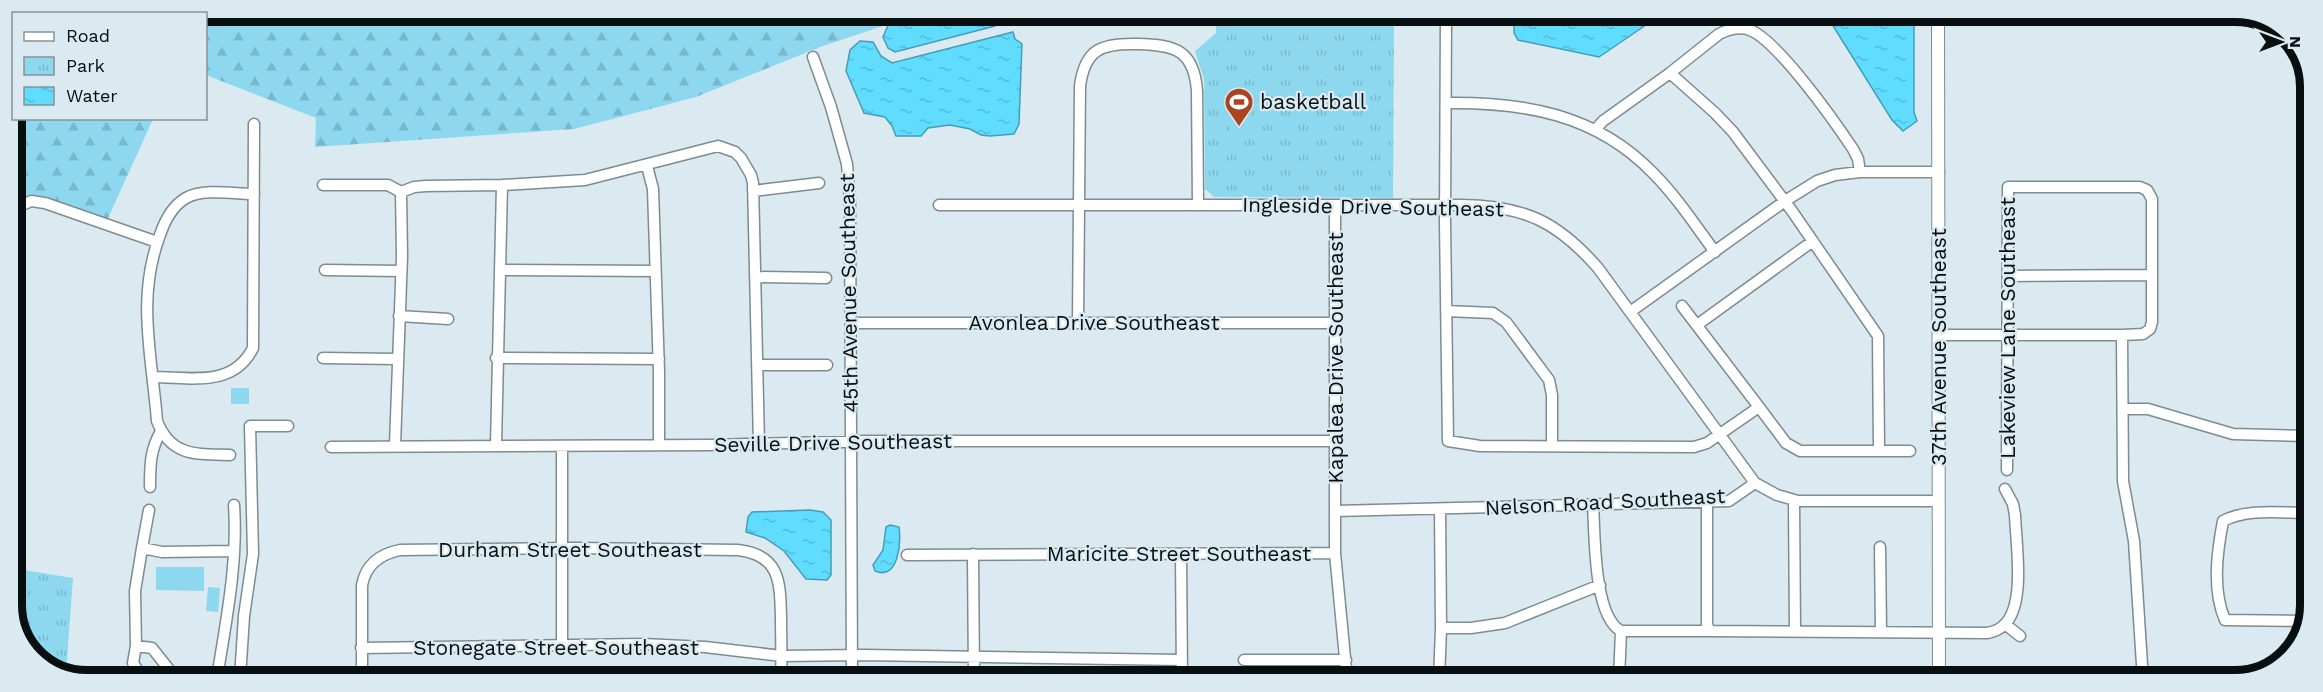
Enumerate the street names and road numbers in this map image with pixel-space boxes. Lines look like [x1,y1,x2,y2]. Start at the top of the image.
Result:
street label: 45th Avenue Southeast [834,173,863,413]
street label: Ingleside Drive Southeast [1242,192,1504,221]
street label: Lakeview Lane Southeast [1995,197,2020,459]
street label: 37th Avenue Southeast [1926,228,1951,466]
street label: Kapalea Drive Southeast [1323,232,1348,484]
street label: Avonlea Drive Southeast [969,310,1220,335]
street label: Seville Drive Southeast [714,428,952,457]
street label: Nelson Road Southeast [1484,483,1726,520]
street label: Durham Street Southeast [438,537,702,562]
street label: Maricite Street Southeast [1047,541,1311,566]
street label: Stonegate Street Southeast [413,635,699,660]

